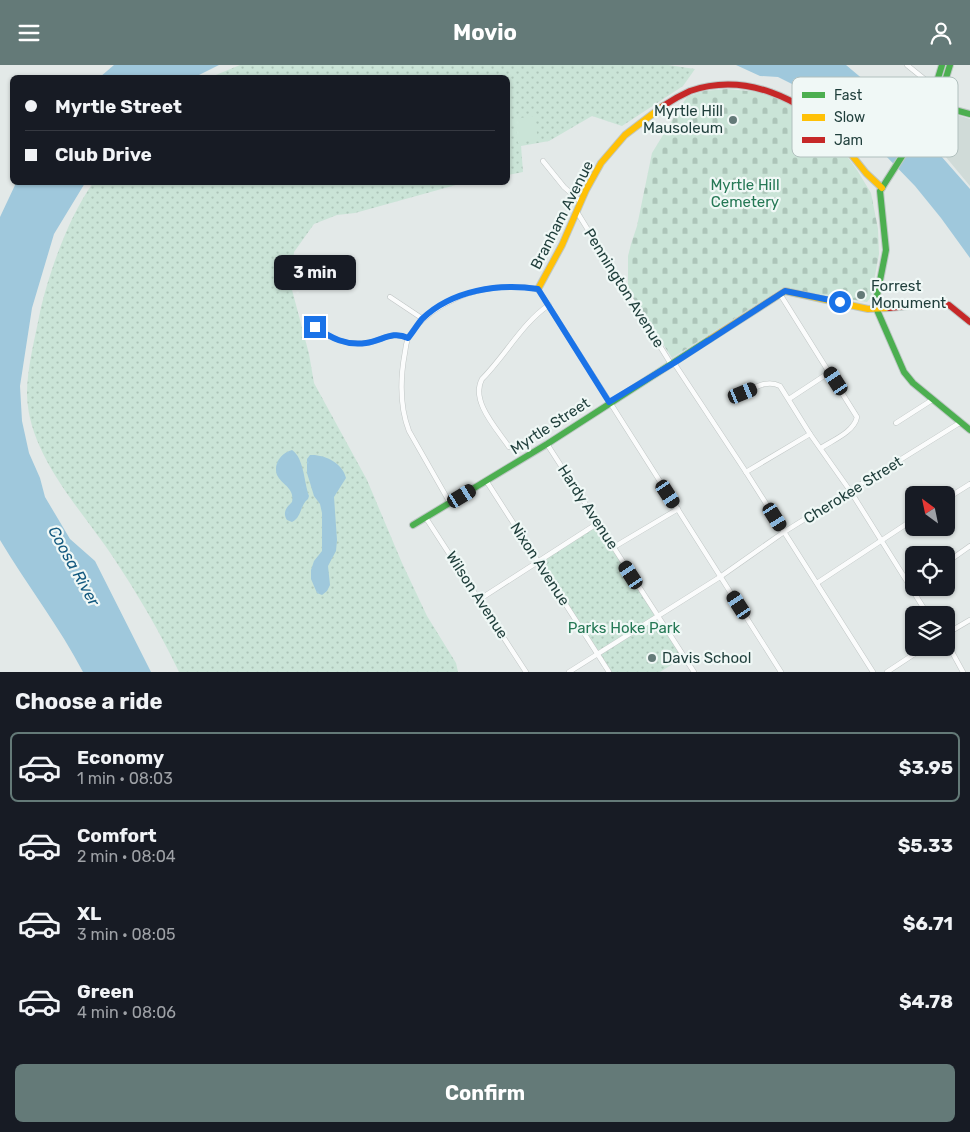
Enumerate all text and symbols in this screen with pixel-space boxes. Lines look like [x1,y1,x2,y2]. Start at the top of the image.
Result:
icon: menu [15,19,43,47]
text: Movio [453,19,517,46]
icon: person [927,19,955,47]
legend [792,77,958,157]
text: Fast [834,87,863,104]
text: Myrtle Street [55,95,182,118]
place label: Myrtle Hill Mausoleum [643,102,723,137]
text: Slow [834,109,865,126]
marker: Myrtle Hill Mausoleum [727,114,739,126]
text: Jam [834,132,863,149]
text: Club Drive [55,143,152,166]
street label: Branham Avenue [527,158,597,272]
park label: Myrtle Hill Cemetery [710,176,780,211]
street label: Pennington Avenue [580,225,668,351]
callout: 3 min [274,255,356,289]
text: 3 min [293,263,337,282]
place label: Forrest Monument [871,277,946,312]
marker: Forrest Monument [855,289,867,301]
route start [829,291,851,313]
route end [304,316,326,338]
car [821,364,850,398]
car [726,380,759,406]
street label: Myrtle Street [507,394,593,458]
street label: Cherokee Street [800,452,906,528]
street label: Hardy Avenue [554,461,622,553]
car [653,477,682,511]
car [445,482,478,510]
north arrow [905,486,955,536]
map controls [905,486,955,656]
car [760,500,789,534]
street label: Nixon Avenue [506,519,574,609]
water label: Coosa River [44,523,104,610]
button: locate [905,546,955,596]
street label: Wilson Avenue [442,548,512,642]
car [616,558,645,592]
car [724,588,753,622]
button: layers [905,606,955,656]
park label: Parks Hoke Park [568,619,680,637]
place label: Davis School [662,649,751,667]
marker: Davis School [646,652,658,664]
text: Choose a ride [15,688,162,715]
icon: car [17,745,62,790]
text: Economy [77,746,164,769]
text: $3.95 [899,756,953,779]
text: 1 min · 08:03 [77,769,173,788]
icon: car [17,823,62,868]
text: Comfort [77,824,157,847]
text: $5.33 [898,834,953,857]
text: 2 min · 08:04 [77,847,176,866]
icon: car [17,901,62,946]
text: XL [77,902,101,925]
text: $6.71 [903,912,953,935]
text: 3 min · 08:05 [77,925,176,944]
icon: car [17,979,62,1024]
text: Green [77,980,134,1003]
text: $4.78 [899,990,953,1013]
text: 4 min · 08:06 [77,1003,176,1022]
button: Confirm [15,1064,955,1122]

